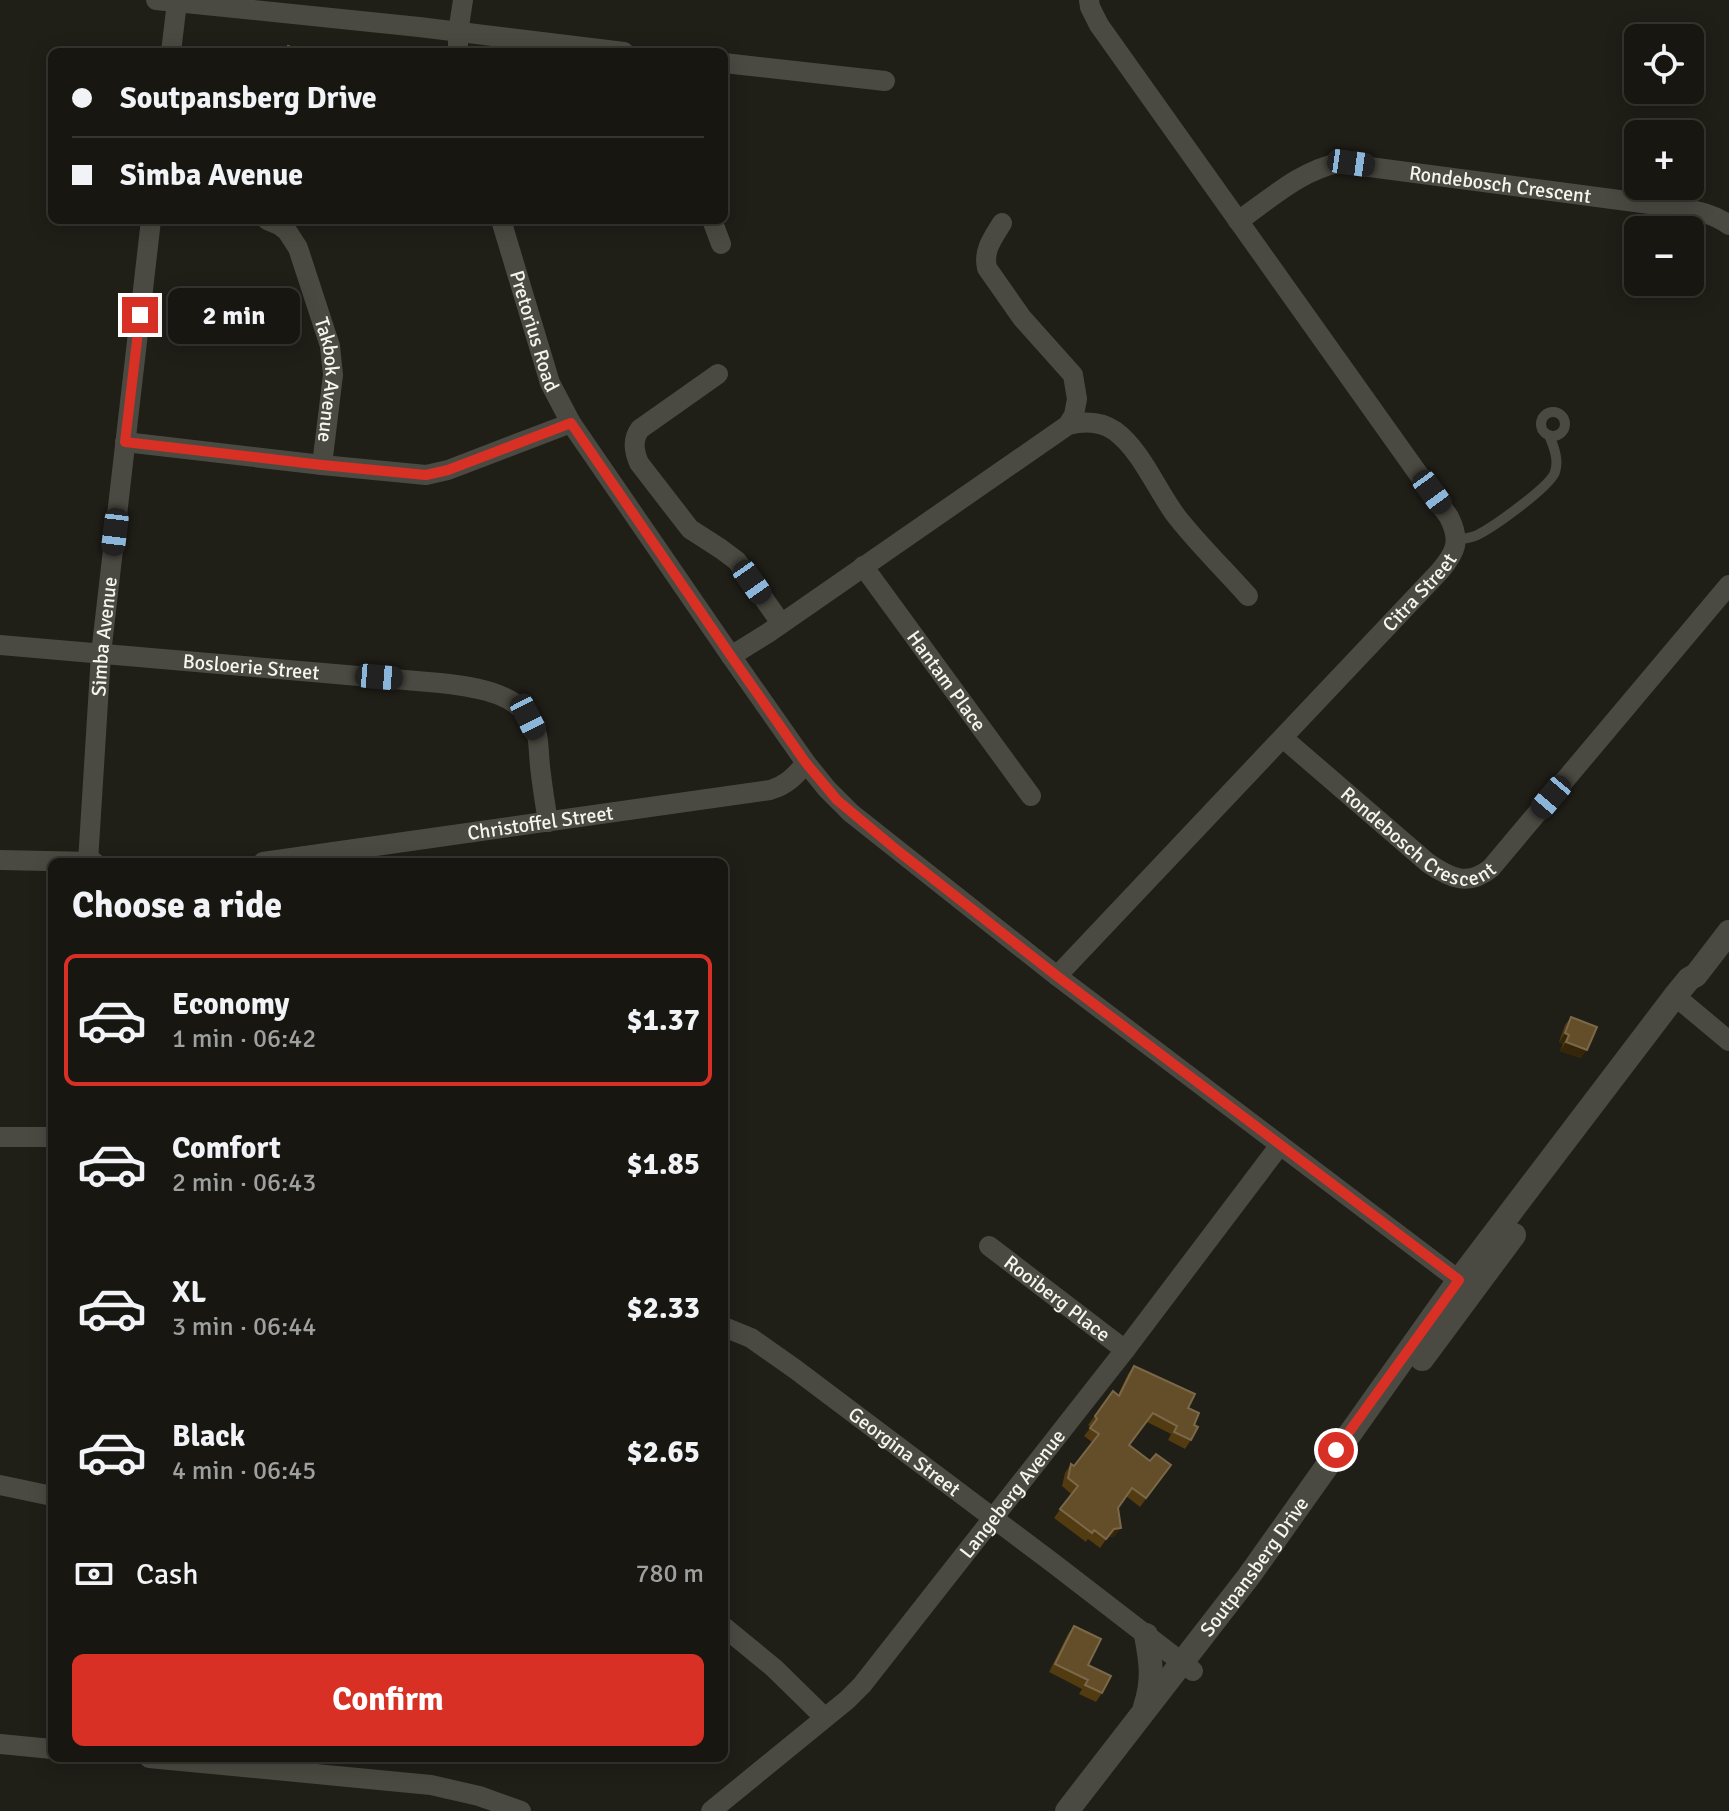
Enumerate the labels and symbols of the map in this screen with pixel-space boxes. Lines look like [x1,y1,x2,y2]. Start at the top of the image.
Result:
car [1326,148,1376,178]
street label: Rondebosch Crescent [1408,160,1593,209]
street label: Pretorius Road [504,267,565,396]
callout: 2 min [168,287,300,343]
route end [122,297,158,333]
street label: Takbok Avenue [309,314,346,444]
car [1408,466,1456,518]
car [100,507,130,557]
street label: Citra Street [1377,548,1462,637]
car [728,555,776,609]
street label: Simba Avenue [86,575,122,697]
street label: Hantam Place [902,625,992,736]
street label: Bosloerie Street [182,648,320,685]
car [354,663,404,691]
car [506,690,550,744]
car [1526,771,1576,823]
street label: Rondebosch Crescent [1336,781,1501,891]
street label: Christoffel Street [466,800,615,845]
street label: Rooiberg Place [999,1250,1115,1347]
street label: Georgina Street [843,1401,966,1502]
street label: Langeberg Avenue [954,1424,1071,1563]
route start [1318,1432,1354,1468]
street label: Soutpansberg Drive [1194,1492,1314,1641]

